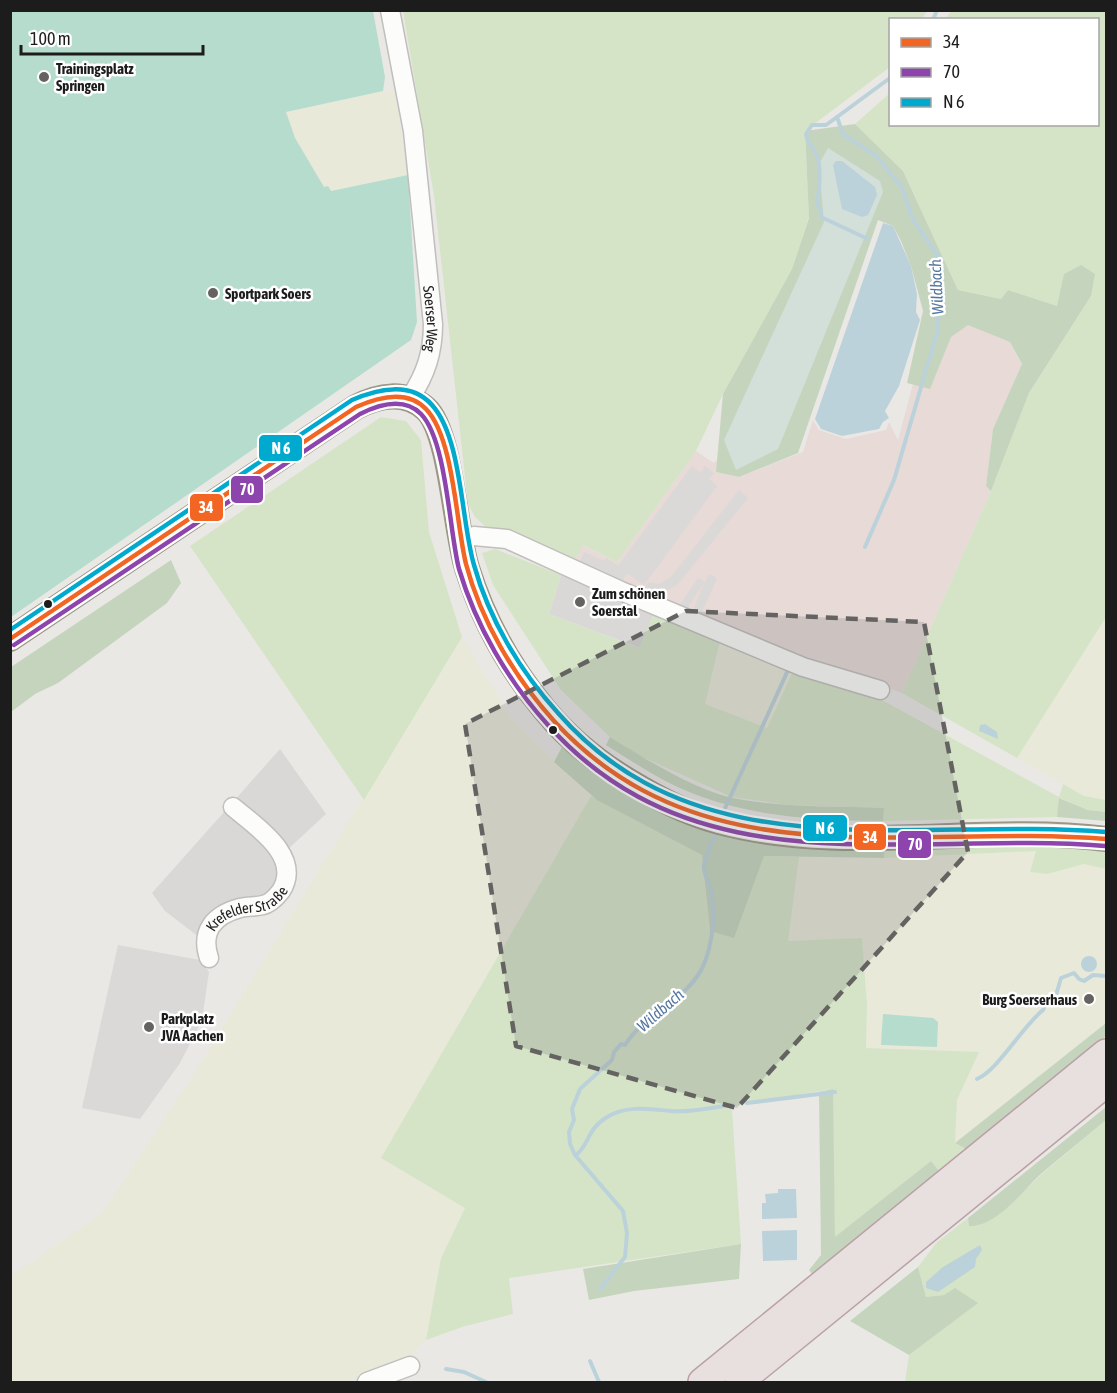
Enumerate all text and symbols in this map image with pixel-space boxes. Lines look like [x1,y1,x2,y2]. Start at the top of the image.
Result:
scale bar [21,18,202,56]
legend [889,18,1099,126]
text: 100 m [30,28,71,49]
text: 34 [943,31,960,52]
place label: Trainingsplatz Springen [56,60,134,94]
text: 70 [943,61,960,82]
marker: Trainingsplatz Springen [37,70,51,84]
text: N 6 [943,91,965,112]
water label: Wildbach [926,259,946,315]
place label: Sportpark Soers [225,285,312,302]
street label: Soerser Weg [421,285,442,354]
marker: Sportpark Soers [206,286,220,300]
line badge: N 6 [258,434,303,462]
text: N 6 [271,439,291,457]
line badge: 70 [230,475,264,504]
text: 70 [239,480,255,498]
line badge: 34 [189,493,224,522]
text: 34 [198,498,214,516]
place label: Zum schönen Soerstal [592,585,665,619]
marker: Zum schönen Soerstal [573,595,587,609]
unlabelled marker [42,598,54,610]
unlabelled marker [547,724,559,736]
line badge: N 6 [802,814,848,842]
text: N 6 [815,819,835,837]
line badge: 34 [853,823,887,851]
text: 34 [862,828,878,846]
line badge: 70 [897,830,932,859]
text: 70 [907,835,923,853]
street label: Krefelder Straße [202,883,291,934]
water label: Wildbach [633,985,687,1035]
place label: Burg Soerserhaus [982,991,1078,1008]
marker: Burg Soerserhaus [1082,992,1096,1006]
place label: Parkplatz JVA Aachen [160,1010,224,1044]
marker: Parkplatz JVA Aachen [142,1020,156,1034]

